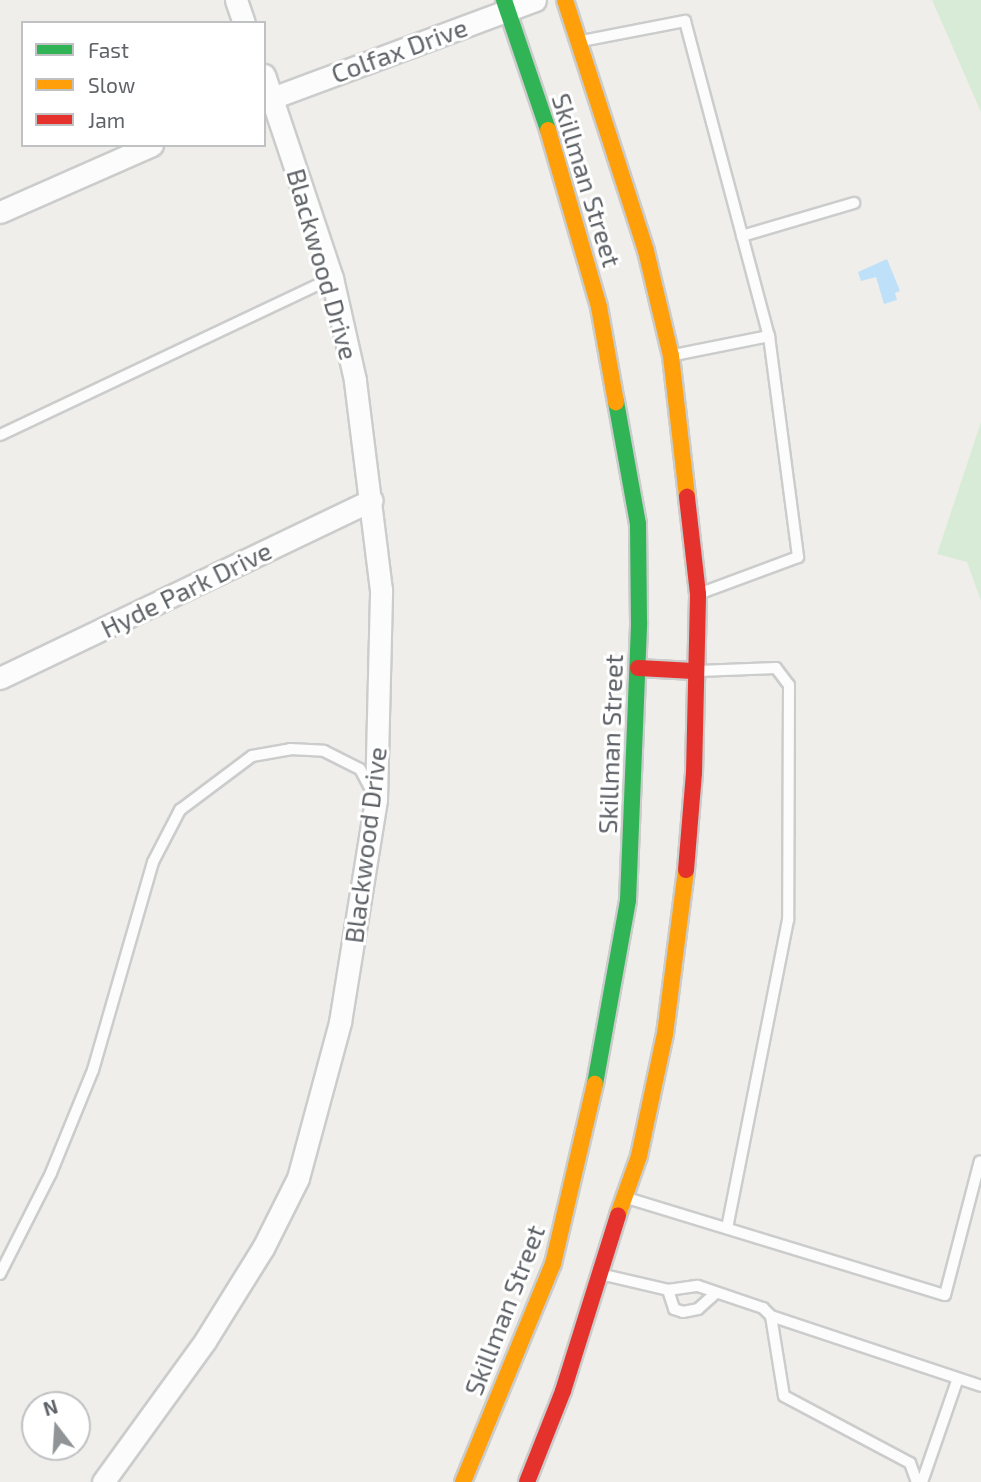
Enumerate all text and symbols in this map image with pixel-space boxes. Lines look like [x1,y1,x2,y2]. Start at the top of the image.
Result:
street label: Colfax Drive [327,11,471,89]
legend [21,21,266,147]
text: Fast [88,37,129,62]
text: Slow [88,72,135,97]
street label: Skillman Street [546,89,628,271]
text: Jam [88,107,125,132]
street label: Blackwood Drive [281,165,365,363]
street label: Hyde Park Drive [95,534,277,644]
street label: Skillman Street [591,654,629,834]
street label: Blackwood Drive [337,745,393,945]
street label: Skillman Street [457,1220,551,1400]
north arrow [21,1391,91,1461]
text: N [40,1394,60,1420]

